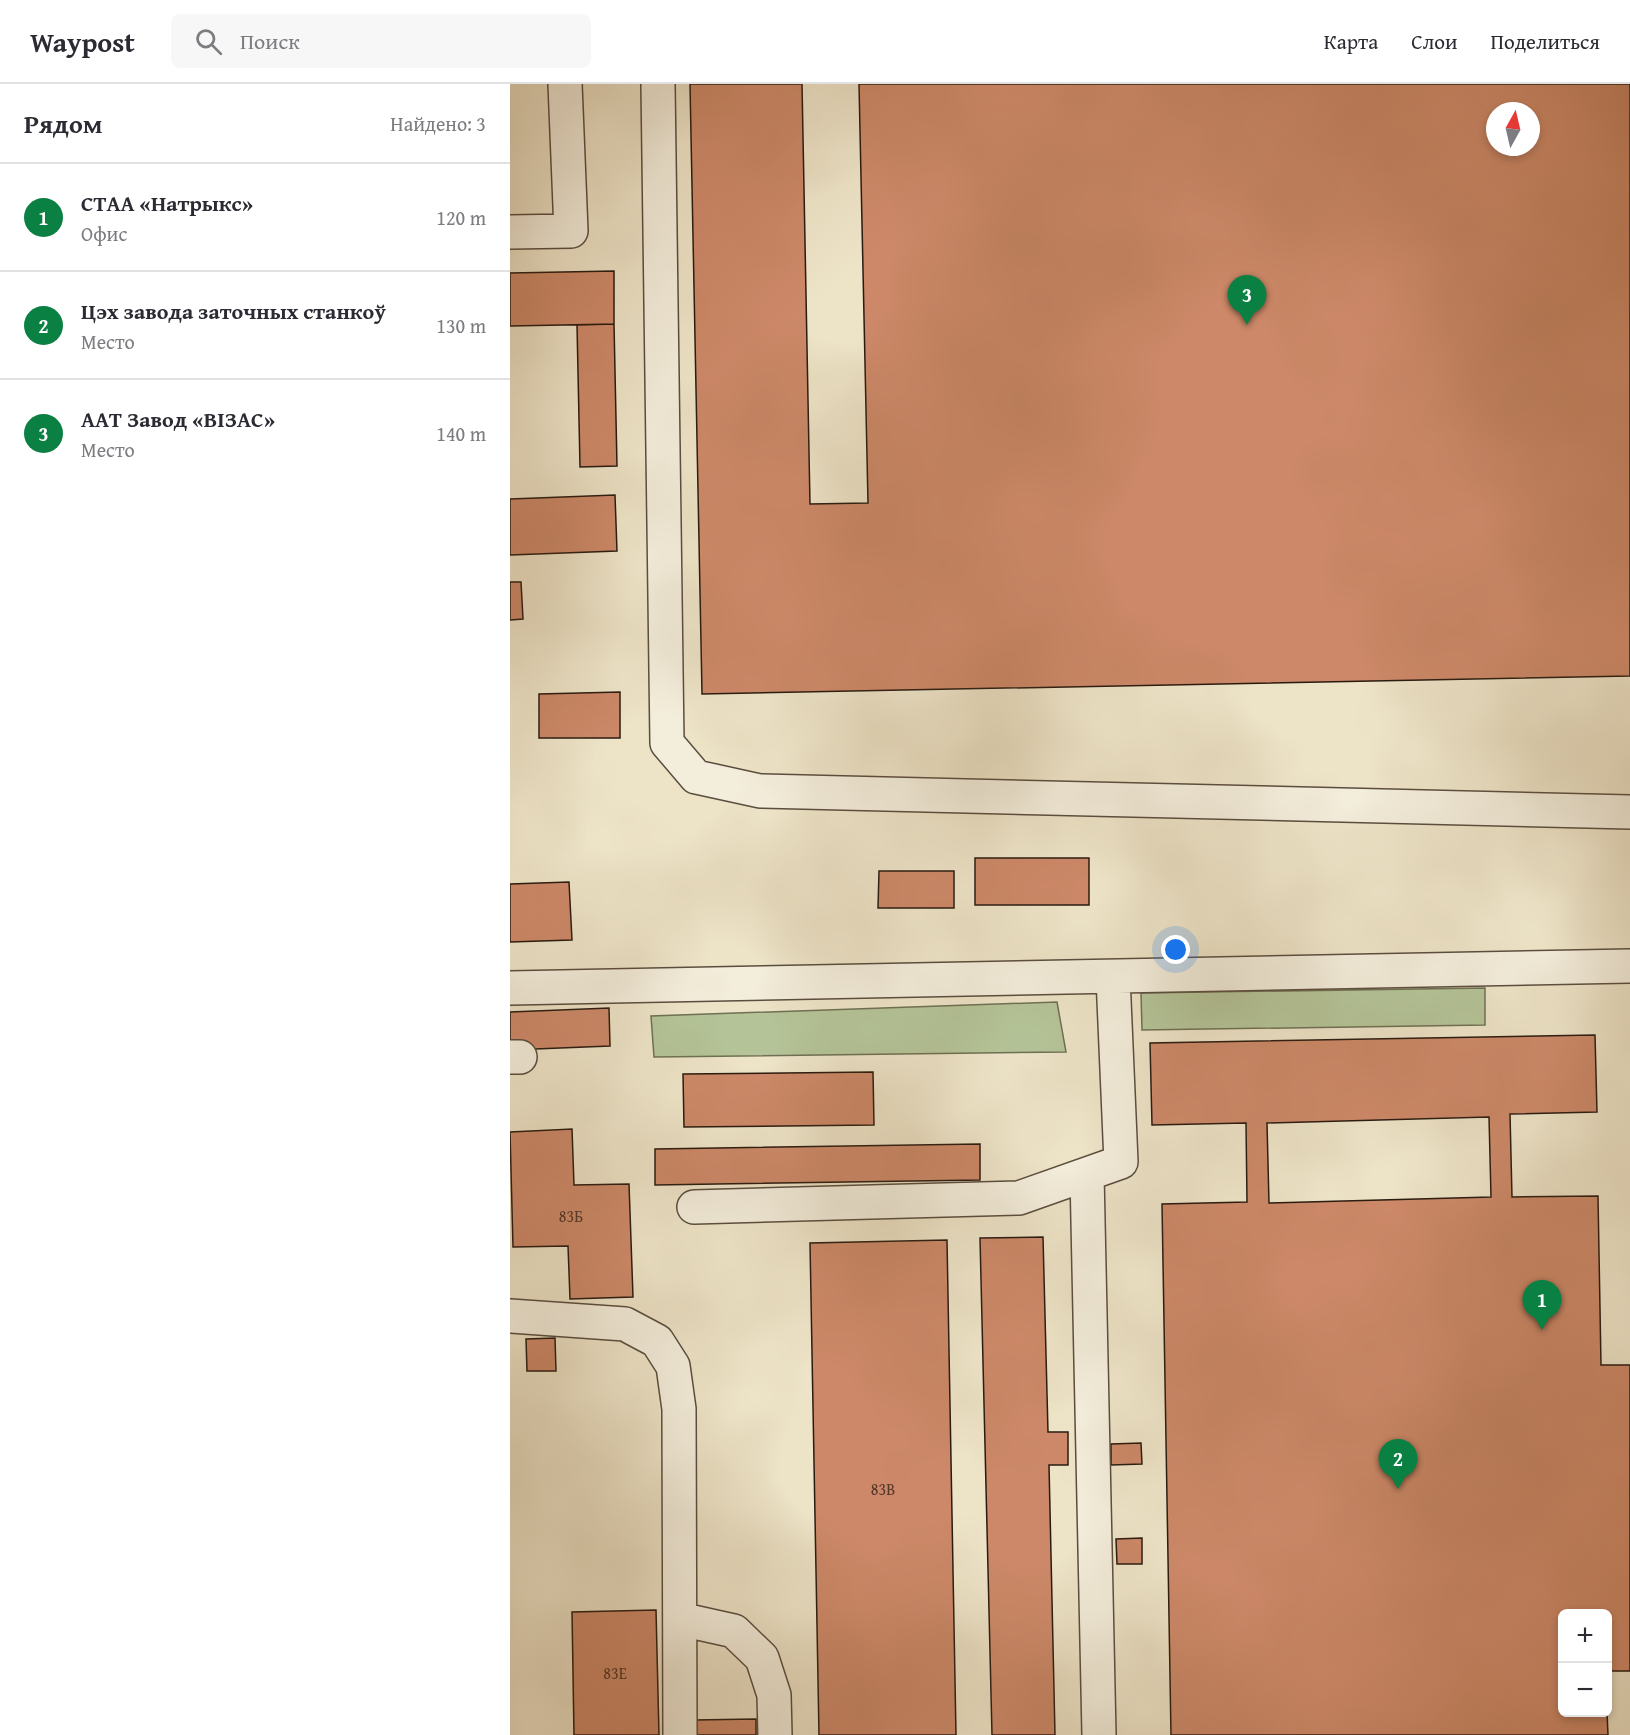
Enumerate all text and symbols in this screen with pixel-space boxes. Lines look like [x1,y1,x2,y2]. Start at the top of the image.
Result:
search box [171,14,591,68]
text: Waypost [30,21,135,62]
icon: search [192,25,225,58]
text: Поиск [240,25,300,57]
text: Карта [1324,26,1378,57]
text: Слои [1411,26,1457,57]
text: Поделиться [1490,26,1600,57]
north arrow [1486,102,1540,156]
text: Рядом [24,104,102,143]
text: Найдено: 3 [390,109,486,138]
text: СТАА «Натрыкс» [81,187,253,219]
text: 1 [38,203,49,232]
text: 120 m [436,203,486,232]
text: Офис [81,219,127,248]
pin: 3 [1228,276,1266,325]
text: Цэх завода заточных станкоў [81,295,386,327]
text: 2 [38,311,49,340]
text: 130 m [436,311,486,340]
text: Место [81,327,135,356]
text: ААТ Завод «ВІЗАС» [81,403,275,435]
text: 3 [38,419,49,448]
text: 140 m [436,419,486,448]
text: Место [81,435,135,464]
your location [1161,935,1190,964]
house number: 83Б [559,1204,583,1228]
pin: 1 [1522,1280,1562,1330]
pin: 2 [1378,1440,1418,1489]
house number: 83В [871,1477,895,1501]
map controls [1558,1609,1612,1717]
button: + [1558,1609,1612,1663]
house number: 83Е [603,1661,627,1685]
button: − [1558,1663,1612,1717]

